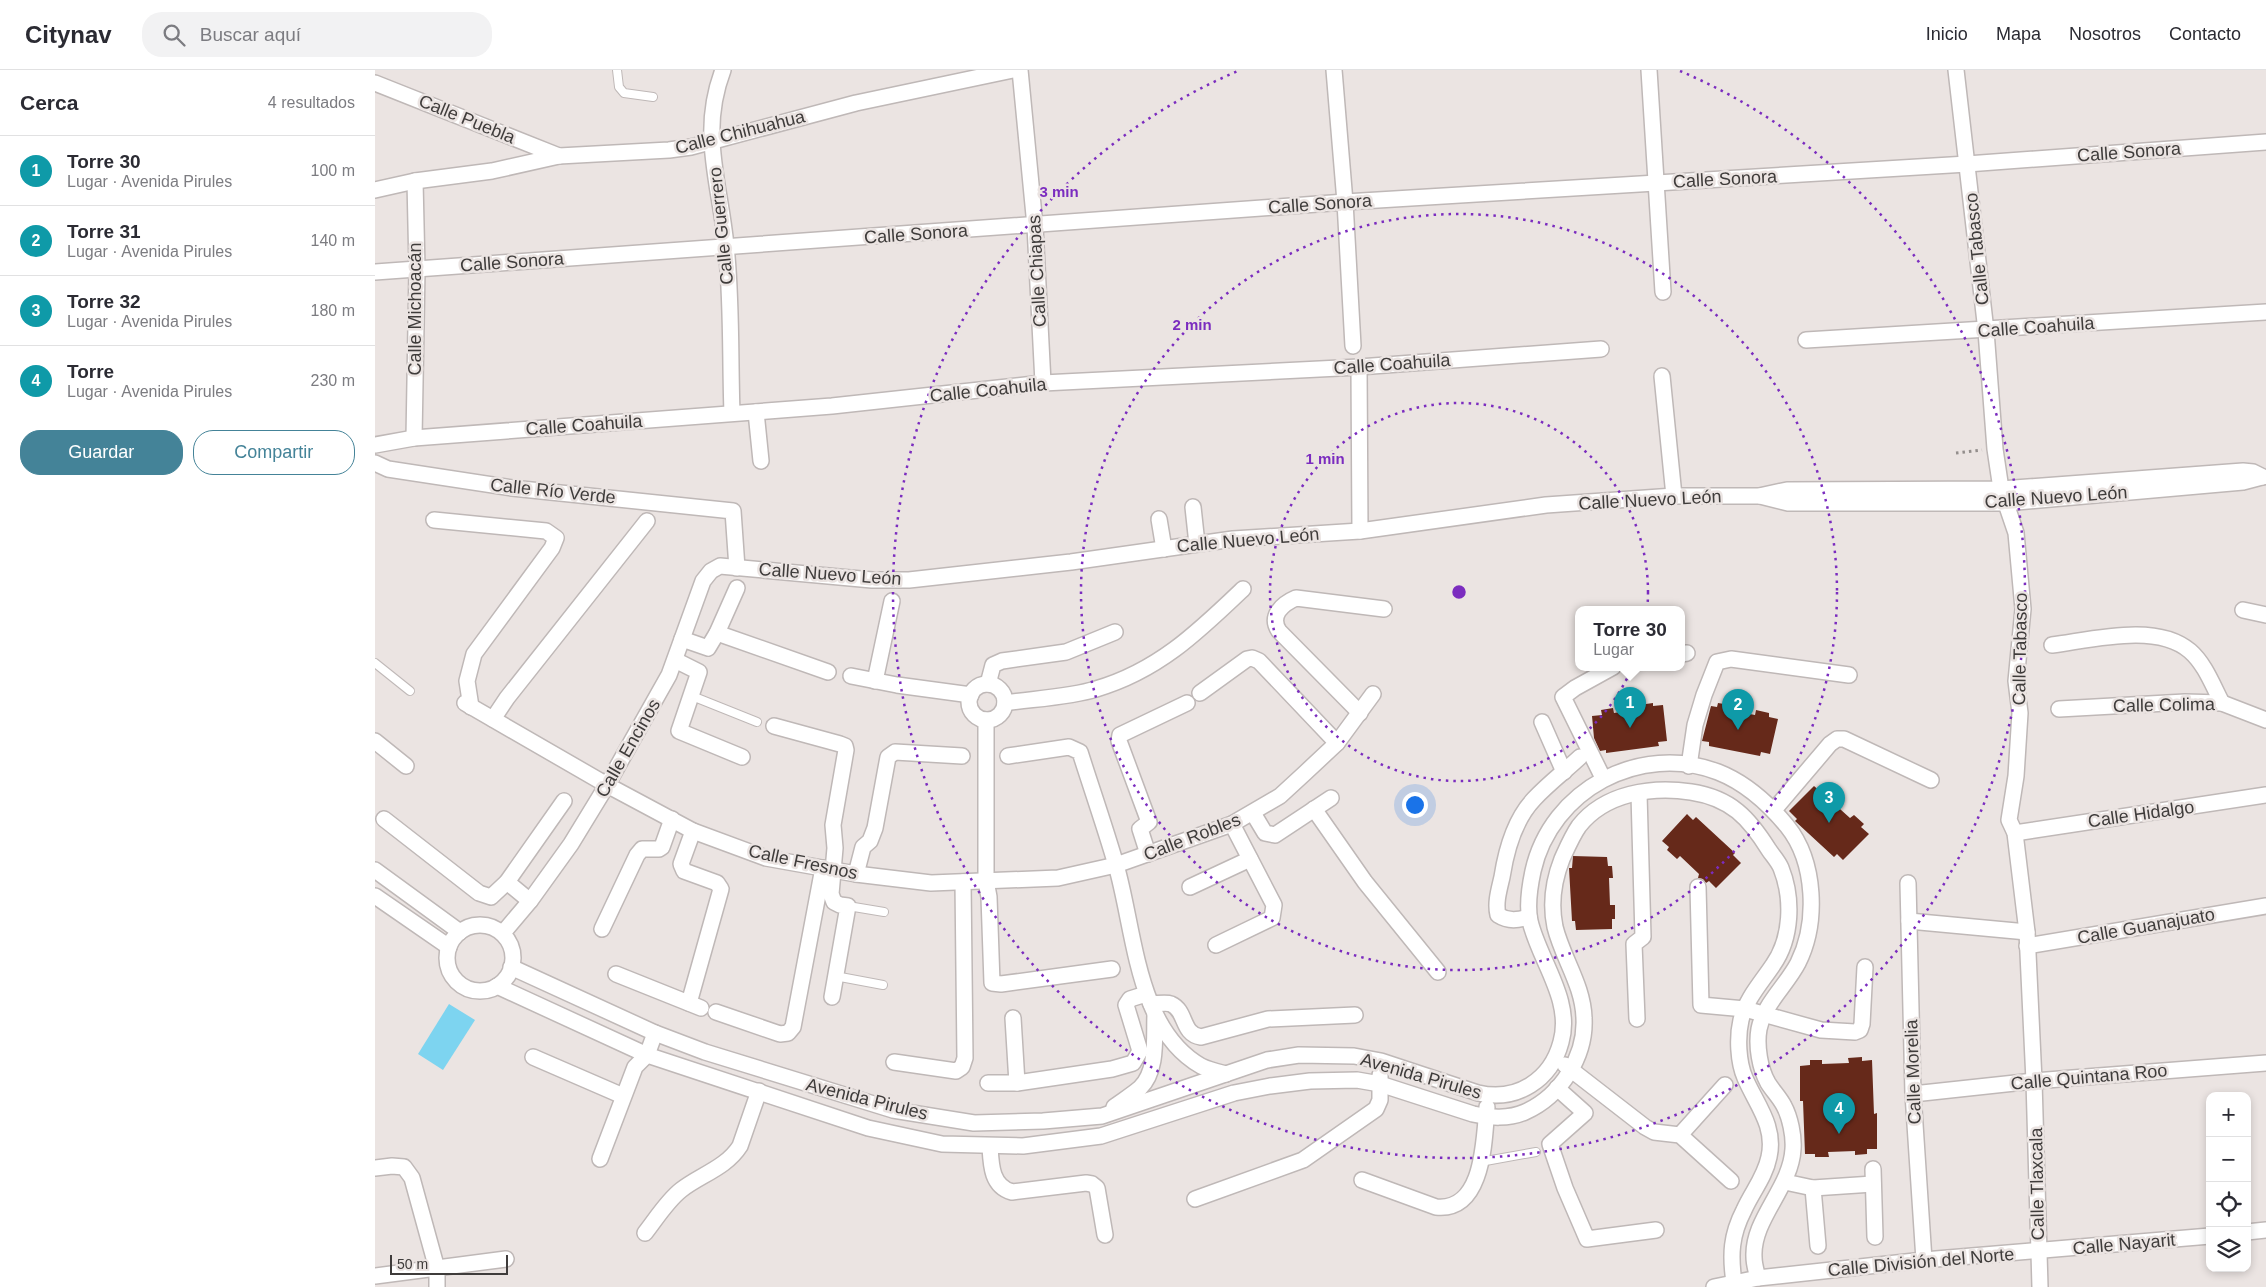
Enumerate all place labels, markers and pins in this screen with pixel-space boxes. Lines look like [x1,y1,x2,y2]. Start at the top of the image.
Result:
centre of rings [1450,583,1468,601]
pin: 1 [1614,687,1646,728]
pin: 2 [1722,689,1754,730]
pin: 3 [1813,782,1845,823]
pin: 4 [1823,1093,1855,1134]

